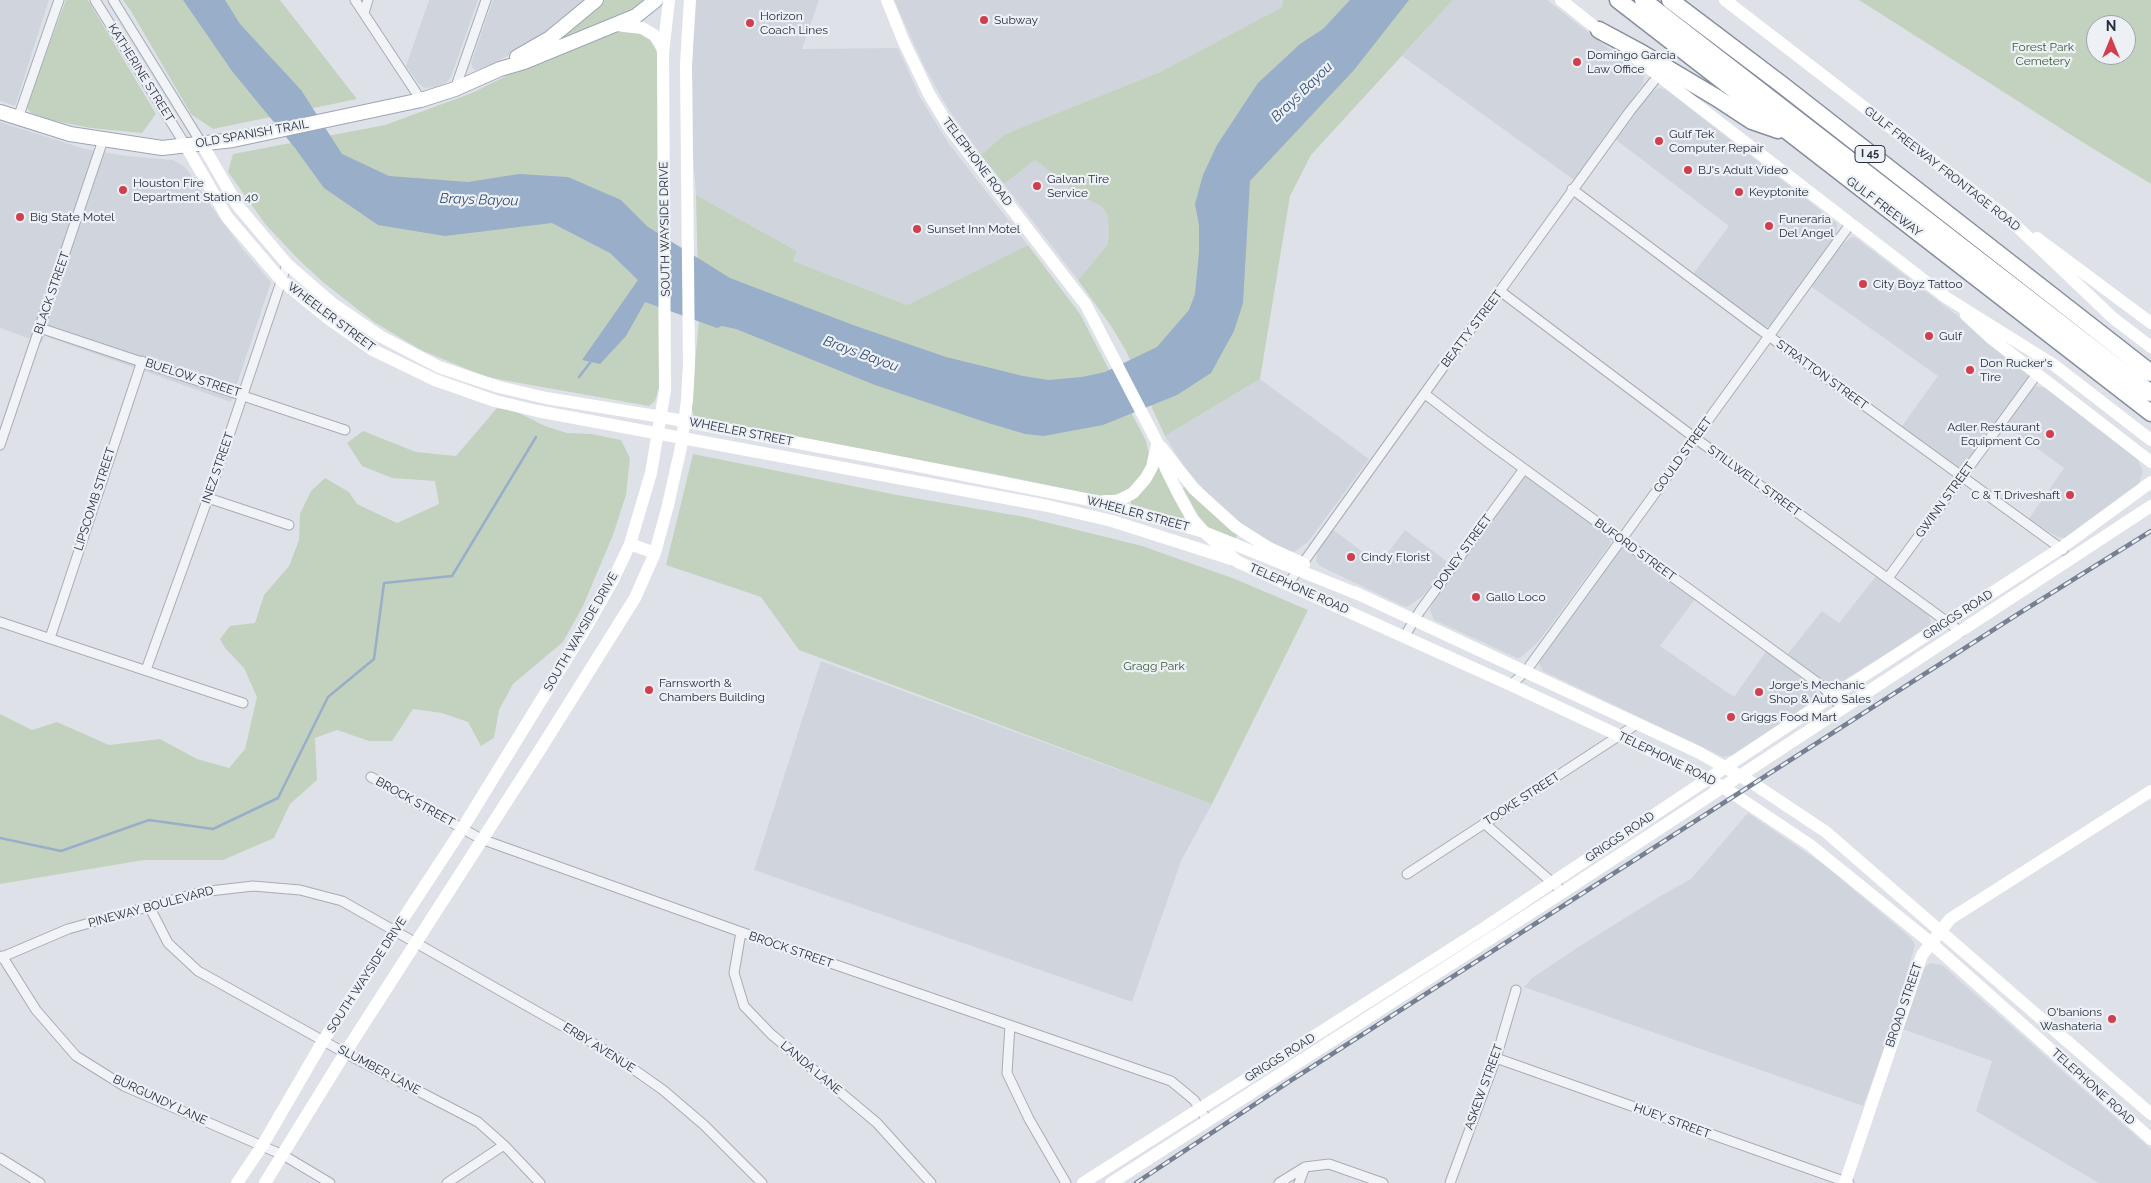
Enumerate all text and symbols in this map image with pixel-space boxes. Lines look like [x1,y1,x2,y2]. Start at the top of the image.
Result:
place label: Horizon Coach Lines [760,9,828,37]
place label: Subway [994,13,1038,27]
marker: Subway [978,14,990,26]
north arrow [2086,15,2136,65]
marker: Horizon Coach Lines [744,17,756,29]
text: N [2106,18,2116,34]
street label: KATHERINE STREET [105,21,177,125]
park label: Forest Park Cemetery [2012,40,2074,68]
place label: Domingo Garcia Law Office [1587,48,1676,76]
marker: Domingo Garcia Law Office [1571,56,1583,68]
water label: Brays Bayou [1268,59,1336,125]
street label: GULF FREEWAY FRONTAGE ROAD [1861,104,2023,234]
street label: TELEPHONE ROAD [939,115,1015,209]
street label: OLD SPANISH TRAIL [194,117,310,151]
place label: Gulf Tek Computer Repair [1669,127,1764,155]
marker: Gulf Tek Computer Repair [1653,135,1665,147]
road number: I 45 [1855,146,1885,162]
street label: SOUTH WAYSIDE DRIVE [657,161,673,297]
place label: BJ's Adult Video [1698,163,1788,177]
marker: BJ's Adult Video [1682,164,1694,176]
place label: Galvan Tire Service [1047,172,1109,200]
street label: GULF FREEWAY [1843,174,1925,240]
place label: Houston Fire Department Station 40 [133,176,258,204]
marker: Galvan Tire Service [1031,180,1043,192]
marker: Houston Fire Department Station 40 [117,184,129,196]
place label: Keyptonite [1749,185,1809,199]
marker: Keyptonite [1733,186,1745,198]
water label: Brays Bayou [439,190,519,210]
place label: Big State Motel [30,210,114,224]
marker: Big State Motel [14,211,26,223]
place label: Funeraria Del Angel [1779,212,1834,240]
marker: Funeraria Del Angel [1763,220,1775,232]
place label: Sunset Inn Motel [927,222,1020,236]
marker: Sunset Inn Motel [911,223,923,235]
street label: BLACK STREET [31,250,73,336]
place label: City Boyz Tattoo [1873,277,1963,291]
marker: City Boyz Tattoo [1857,278,1869,290]
street label: WHEELER STREET [285,279,377,355]
street label: BEATTY STREET [1438,288,1506,370]
place label: Gulf [1939,329,1962,343]
marker: Gulf [1923,330,1935,342]
water label: Brays Bayou [821,333,901,375]
street label: STRATTON STREET [1773,337,1871,413]
street label: BUELOW STREET [143,356,243,400]
place label: Don Rucker's Tire [1980,356,2053,384]
marker: Don Rucker's Tire [1964,364,1976,376]
street label: WHEELER STREET [688,415,794,449]
street label: GOULD STREET [1651,415,1715,495]
place label: Adler Restaurant Equipment Co [1947,420,2040,448]
marker: Adler Restaurant Equipment Co [2044,428,2056,440]
street label: INEZ STREET [199,430,237,506]
street label: STILLWELL STREET [1705,442,1803,520]
street label: LIPSCOMB STREET [71,446,119,552]
street label: GWINN STREET [1913,459,1977,541]
place label: C & T Driveshaft [1971,488,2060,502]
marker: C & T Driveshaft [2064,489,2076,501]
street label: WHEELER STREET [1085,493,1191,535]
street label: DONEY STREET [1431,512,1495,592]
street label: BUFORD STREET [1592,516,1678,584]
place label: Cindy Florist [1361,550,1430,564]
marker: Cindy Florist [1345,551,1357,563]
street label: TELEPHONE ROAD [1247,561,1351,617]
street label: SOUTH WAYSIDE DRIVE [541,570,621,694]
street label: GRIGGS ROAD [1920,587,1996,643]
place label: Gallo Loco [1486,590,1546,604]
marker: Gallo Loco [1470,591,1482,603]
park label: Gragg Park [1123,659,1185,673]
place label: Farnsworth & Chambers Building [659,676,765,704]
place label: Jorge's Mechanic Shop & Auto Sales [1769,678,1871,706]
marker: Farnsworth & Chambers Building [643,684,655,696]
marker: Jorge's Mechanic Shop & Auto Sales [1753,686,1765,698]
place label: Griggs Food Mart [1741,710,1837,724]
marker: Griggs Food Mart [1725,711,1737,723]
street label: TELEPHONE ROAD [1616,729,1718,789]
street label: TOOKE STREET [1481,769,1563,829]
street label: BROCK STREET [373,774,457,830]
street label: GRIGGS ROAD [1583,809,1657,865]
street label: PINEWAY BOULEVARD [87,883,215,931]
street label: SOUTH WAYSIDE DRIVE [324,914,410,1036]
street label: BROCK STREET [747,929,835,971]
street label: BROAD STREET [1883,961,1925,1049]
place label: O'banions Washateria [2040,1005,2102,1033]
marker: O'banions Washateria [2106,1013,2118,1025]
street label: ERBY AVENUE [560,1020,638,1076]
street label: GRIGGS ROAD [1242,1031,1318,1085]
street label: LANDA LANE [777,1038,845,1098]
street label: SLUMBER LANE [335,1042,423,1098]
street label: ASKEW STREET [1462,1042,1506,1132]
street label: TELEPHONE ROAD [2048,1046,2138,1128]
street label: BURGUNDY LANE [111,1072,209,1128]
street label: HUEY STREET [1632,1100,1712,1142]

